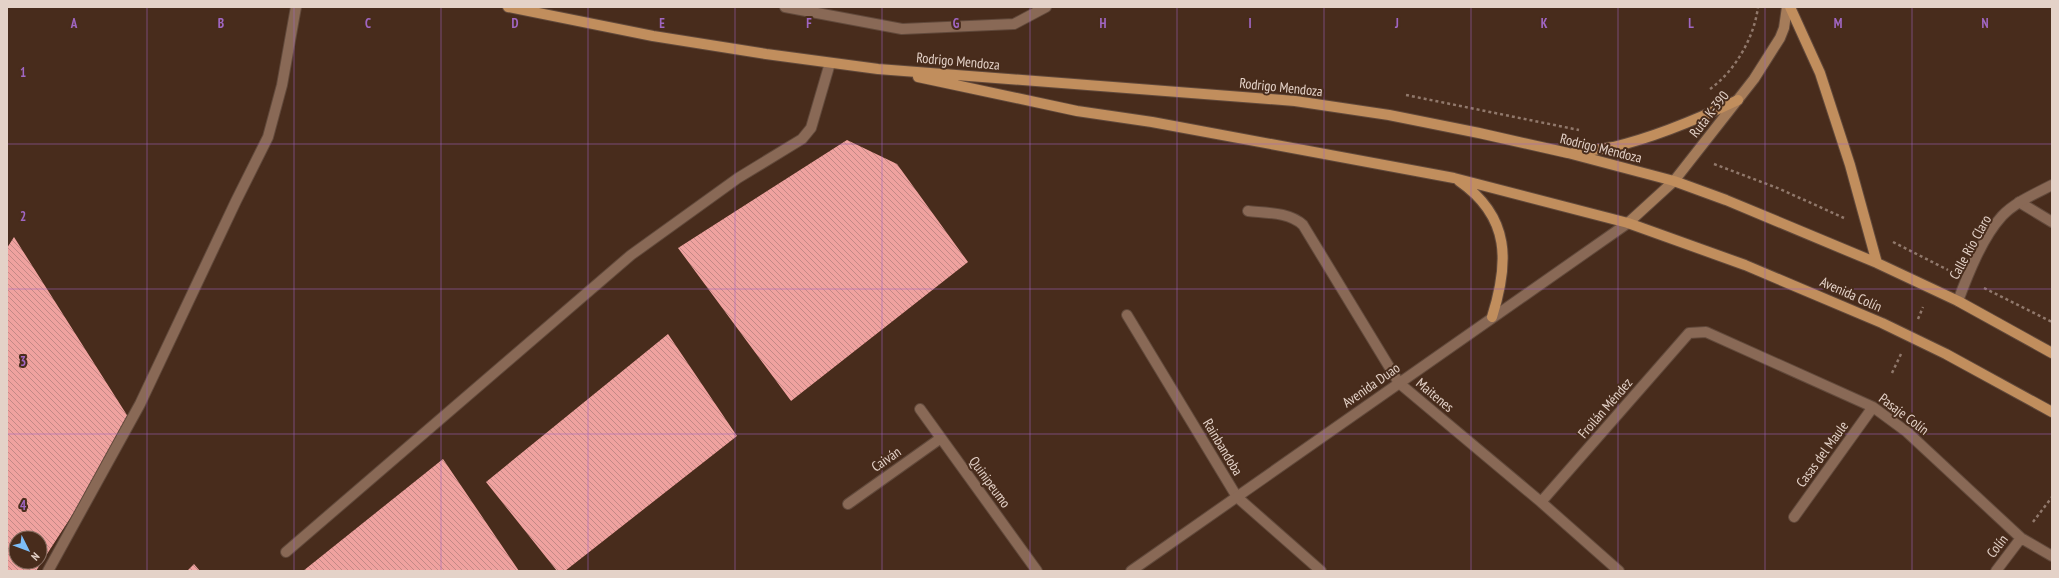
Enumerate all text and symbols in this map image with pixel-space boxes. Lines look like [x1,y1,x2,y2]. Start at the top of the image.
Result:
text: A [70,15,78,32]
text: B [218,15,224,32]
text: C [365,15,371,32]
text: D [512,15,519,32]
text: E [659,15,665,32]
text: F [806,15,812,32]
text: G [953,15,960,32]
text: H [1100,15,1107,32]
text: I [1248,15,1252,32]
text: J [1394,15,1399,32]
text: K [1541,15,1548,32]
text: L [1688,15,1694,32]
text: M [1834,15,1843,32]
text: N [1981,15,1989,32]
street label: Rodrigo Mendoza [916,48,1000,74]
text: 1 [20,64,26,81]
street label: Rodrigo Mendoza [1238,74,1324,100]
street label: Ruta K-390 [1685,87,1733,141]
street label: Rodrigo Mendoza [1558,129,1644,167]
text: 2 [20,208,26,225]
street label: Calle Río Claro [1945,212,1995,282]
street label: Avenida Colín [1817,272,1885,316]
text: 3 [20,353,26,370]
street label: Avenida Duao [1339,359,1403,411]
street label: Maitenes [1412,374,1458,416]
street label: Froilán Méndez [1574,374,1636,442]
street label: Pasaje Colín [1875,389,1933,439]
street label: Rainbandoba [1199,415,1247,479]
street label: Casas del Maule [1792,417,1852,491]
street label: Caiván [868,442,904,476]
street label: Quinipeumo [965,453,1015,511]
text: 4 [20,497,27,514]
north arrow [8,530,48,570]
street label: Colín [1982,531,2012,561]
text: N [28,550,43,564]

